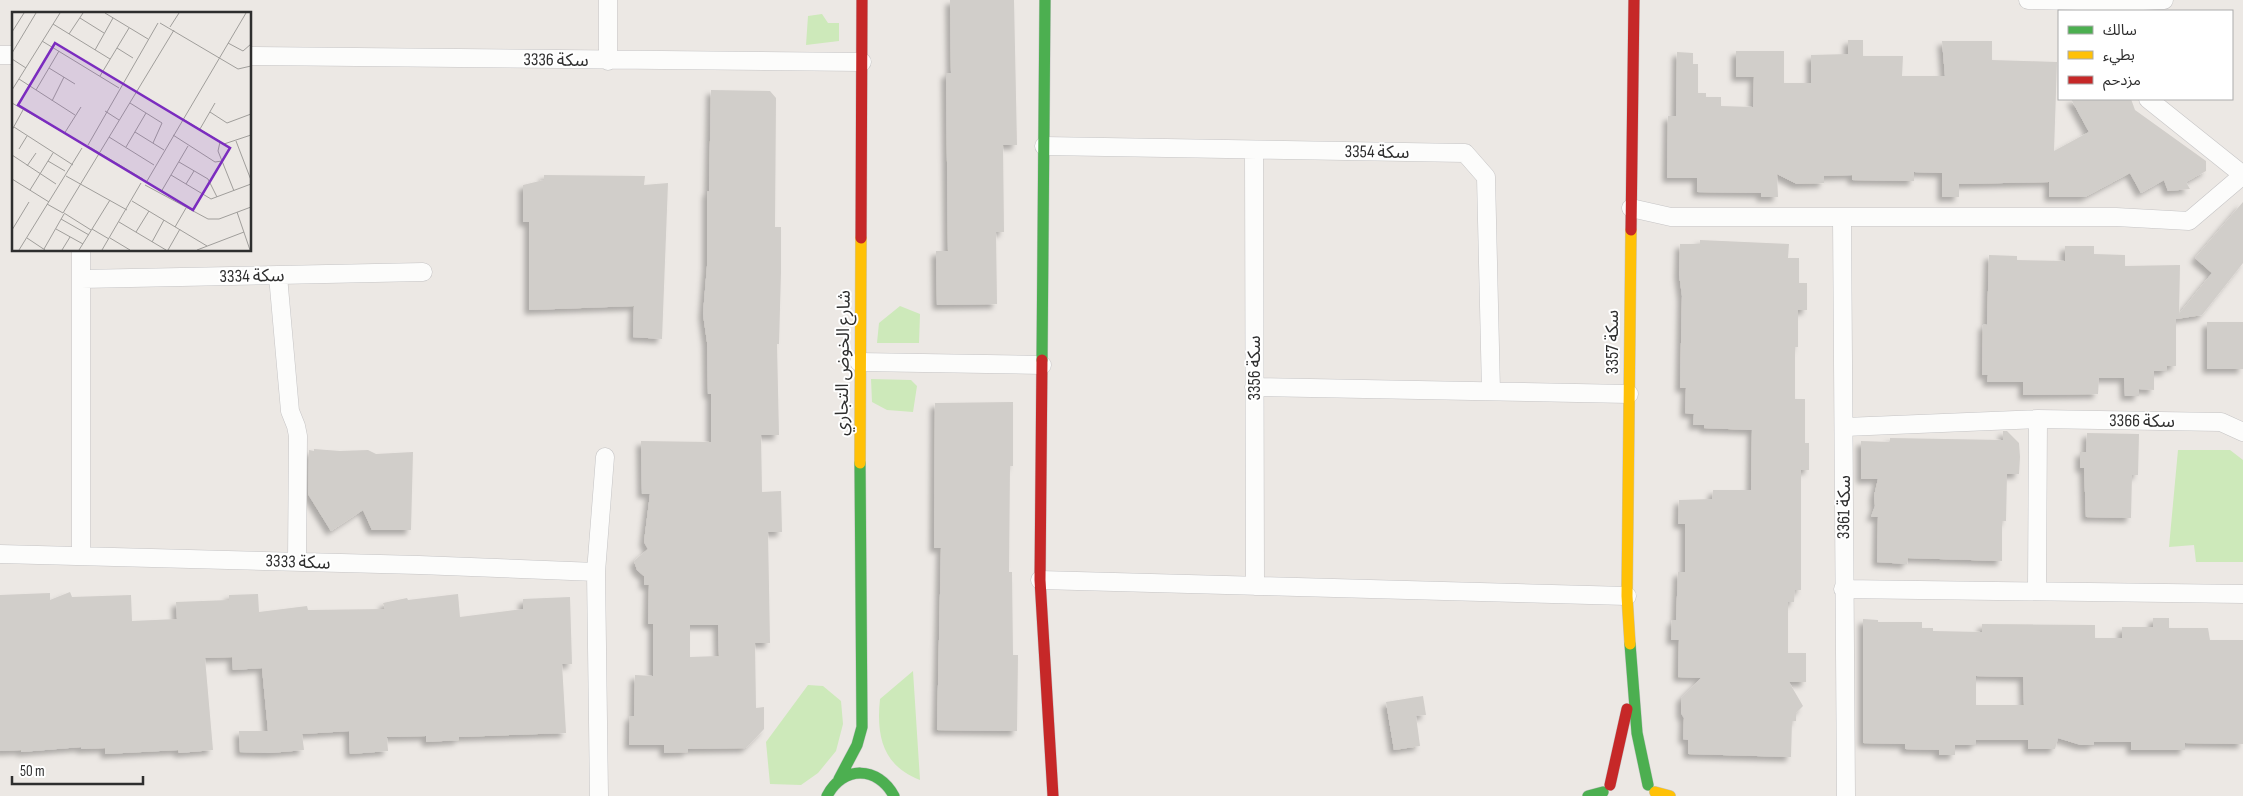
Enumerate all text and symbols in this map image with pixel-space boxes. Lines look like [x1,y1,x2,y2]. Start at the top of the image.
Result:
legend [2058,10,2233,100]
inset map [12,12,251,251]
text: سالك [2103,21,2137,40]
text: بطيء [2103,46,2135,66]
street label: سكة 3336 [523,49,589,71]
text: مزدحم [2103,71,2141,91]
street label: سكة 3354 [1344,141,1410,163]
street label: سكة 3334 [219,265,285,287]
street label: شارع الخوض التجاري [831,290,858,436]
street label: سكة 3357 [1602,310,1623,374]
street label: سكة 3356 [1244,335,1265,401]
street label: سكة 3366 [2109,410,2175,432]
street label: سكة 3361 [1833,475,1855,539]
street label: سكة 3333 [265,550,331,574]
scale bar [12,754,144,786]
text: 50 m [20,762,45,781]

